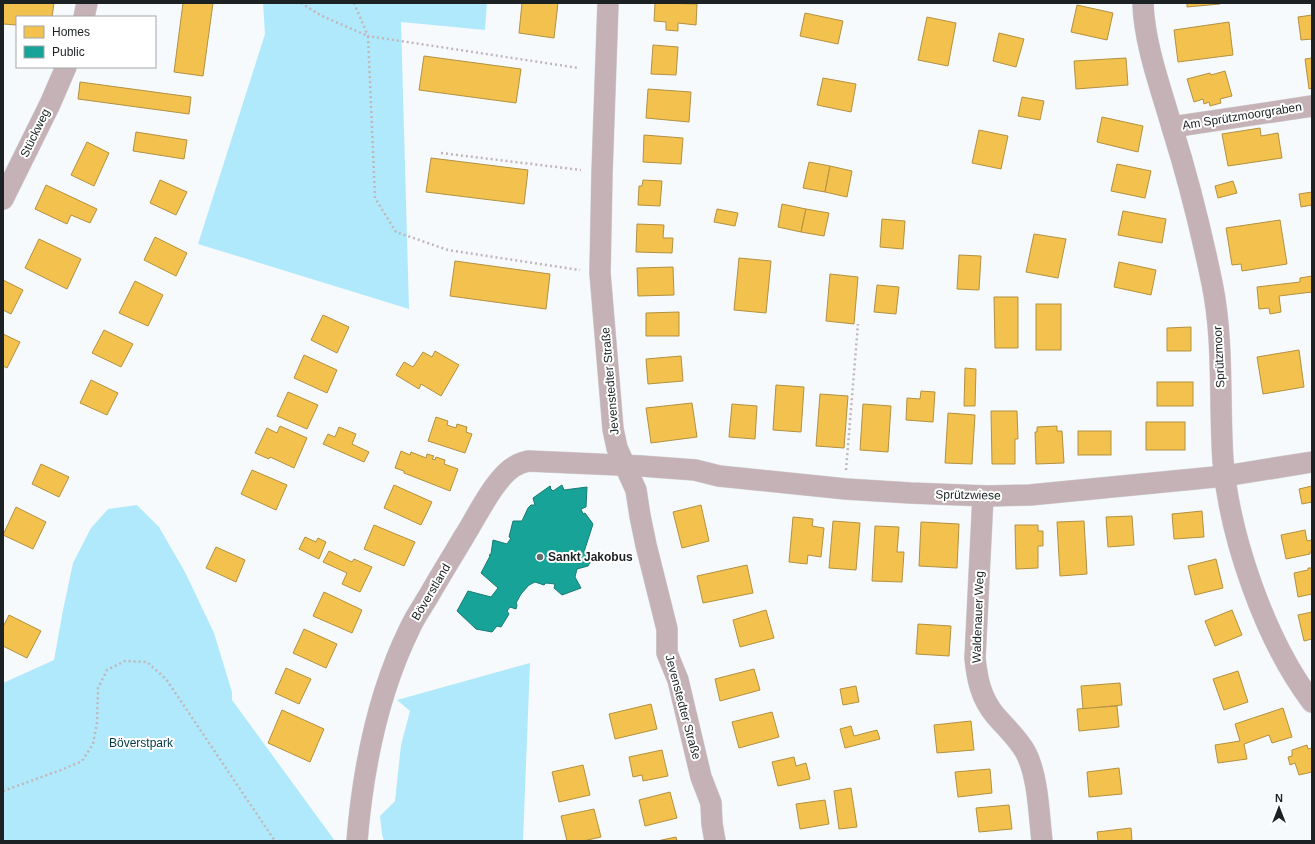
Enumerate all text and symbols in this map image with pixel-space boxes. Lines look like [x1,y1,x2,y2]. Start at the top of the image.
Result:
legend [16,16,156,68]
text: Homes [52,25,90,39]
text: Public [52,45,85,59]
street label: Am Sprützmoorgraben [1181,100,1303,132]
street label: Stückweg [17,107,53,159]
street label: Jevenstedter Straße [598,326,622,435]
street label: Sprützmoor [1210,326,1228,388]
street label: Sprützwiese [935,487,1001,503]
place label: Sankt Jakobus [548,550,633,564]
marker: Sankt Jakobus [535,552,545,562]
street label: Böverstland [409,561,453,623]
street label: Waldenauer Weg [969,571,987,663]
street label: Jevenstedter Straße [662,653,704,761]
park label: Böverstpark [109,736,174,750]
north arrow [1259,788,1299,828]
text: N [1275,792,1283,804]

